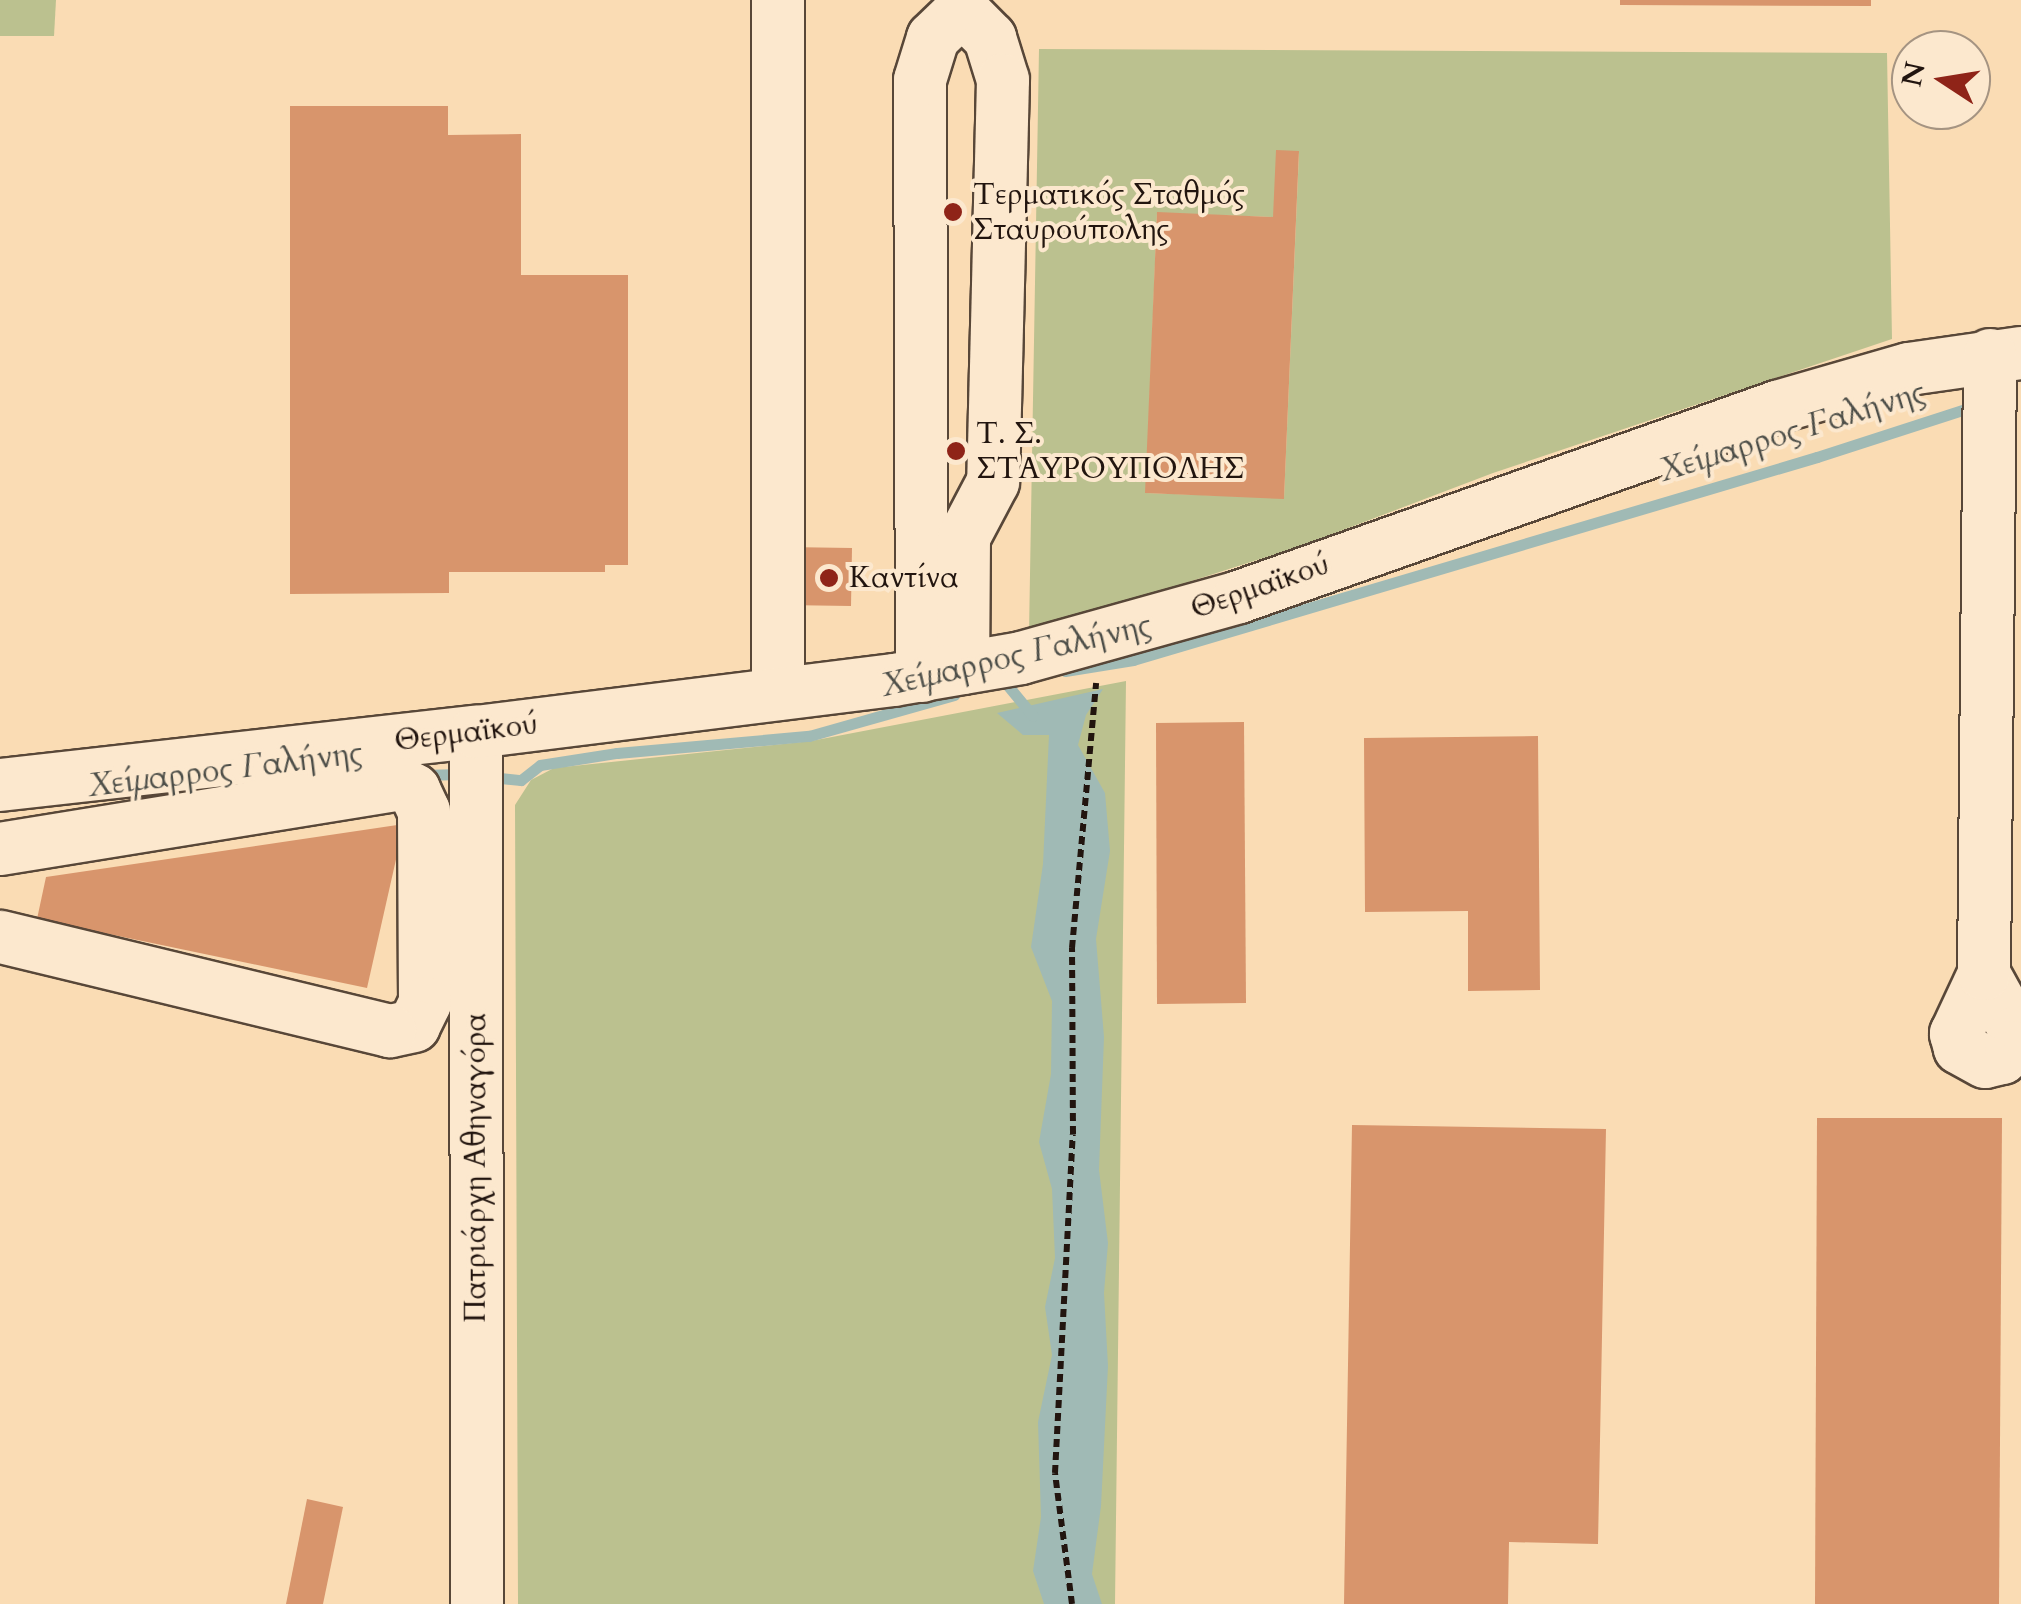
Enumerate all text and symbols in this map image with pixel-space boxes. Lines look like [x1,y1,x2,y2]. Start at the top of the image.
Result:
north arrow [1891,30,1991,130]
text: N [1892,58,1935,90]
place label: Τερματικός Σταθμός Σταυρούπολης [973,177,1245,248]
marker: Τερματικός Σταθμός Σταυρούπολης [942,201,964,223]
water label: Χείμαρρος Γαλήνης [1654,373,1930,491]
place label: Τ. Σ. ΣΤΑΥΡΟΥΠΟΛΗΣ [976,416,1245,486]
marker: Τ. Σ. ΣΤΑΥΡΟΥΠΟΛΗΣ [945,440,967,462]
street label: Θερμαϊκού [1186,547,1334,627]
place label: Καντίνα [849,560,958,596]
marker: Καντίνα [818,567,840,589]
water label: Χείμαρρος Γαλήνης [877,606,1155,706]
street label: Θερμαϊκού [392,706,540,760]
water label: Χείμαρρος Γαλήνης [85,734,365,806]
street label: Πατριάρχη Αθηναγόρα [458,1013,494,1323]

